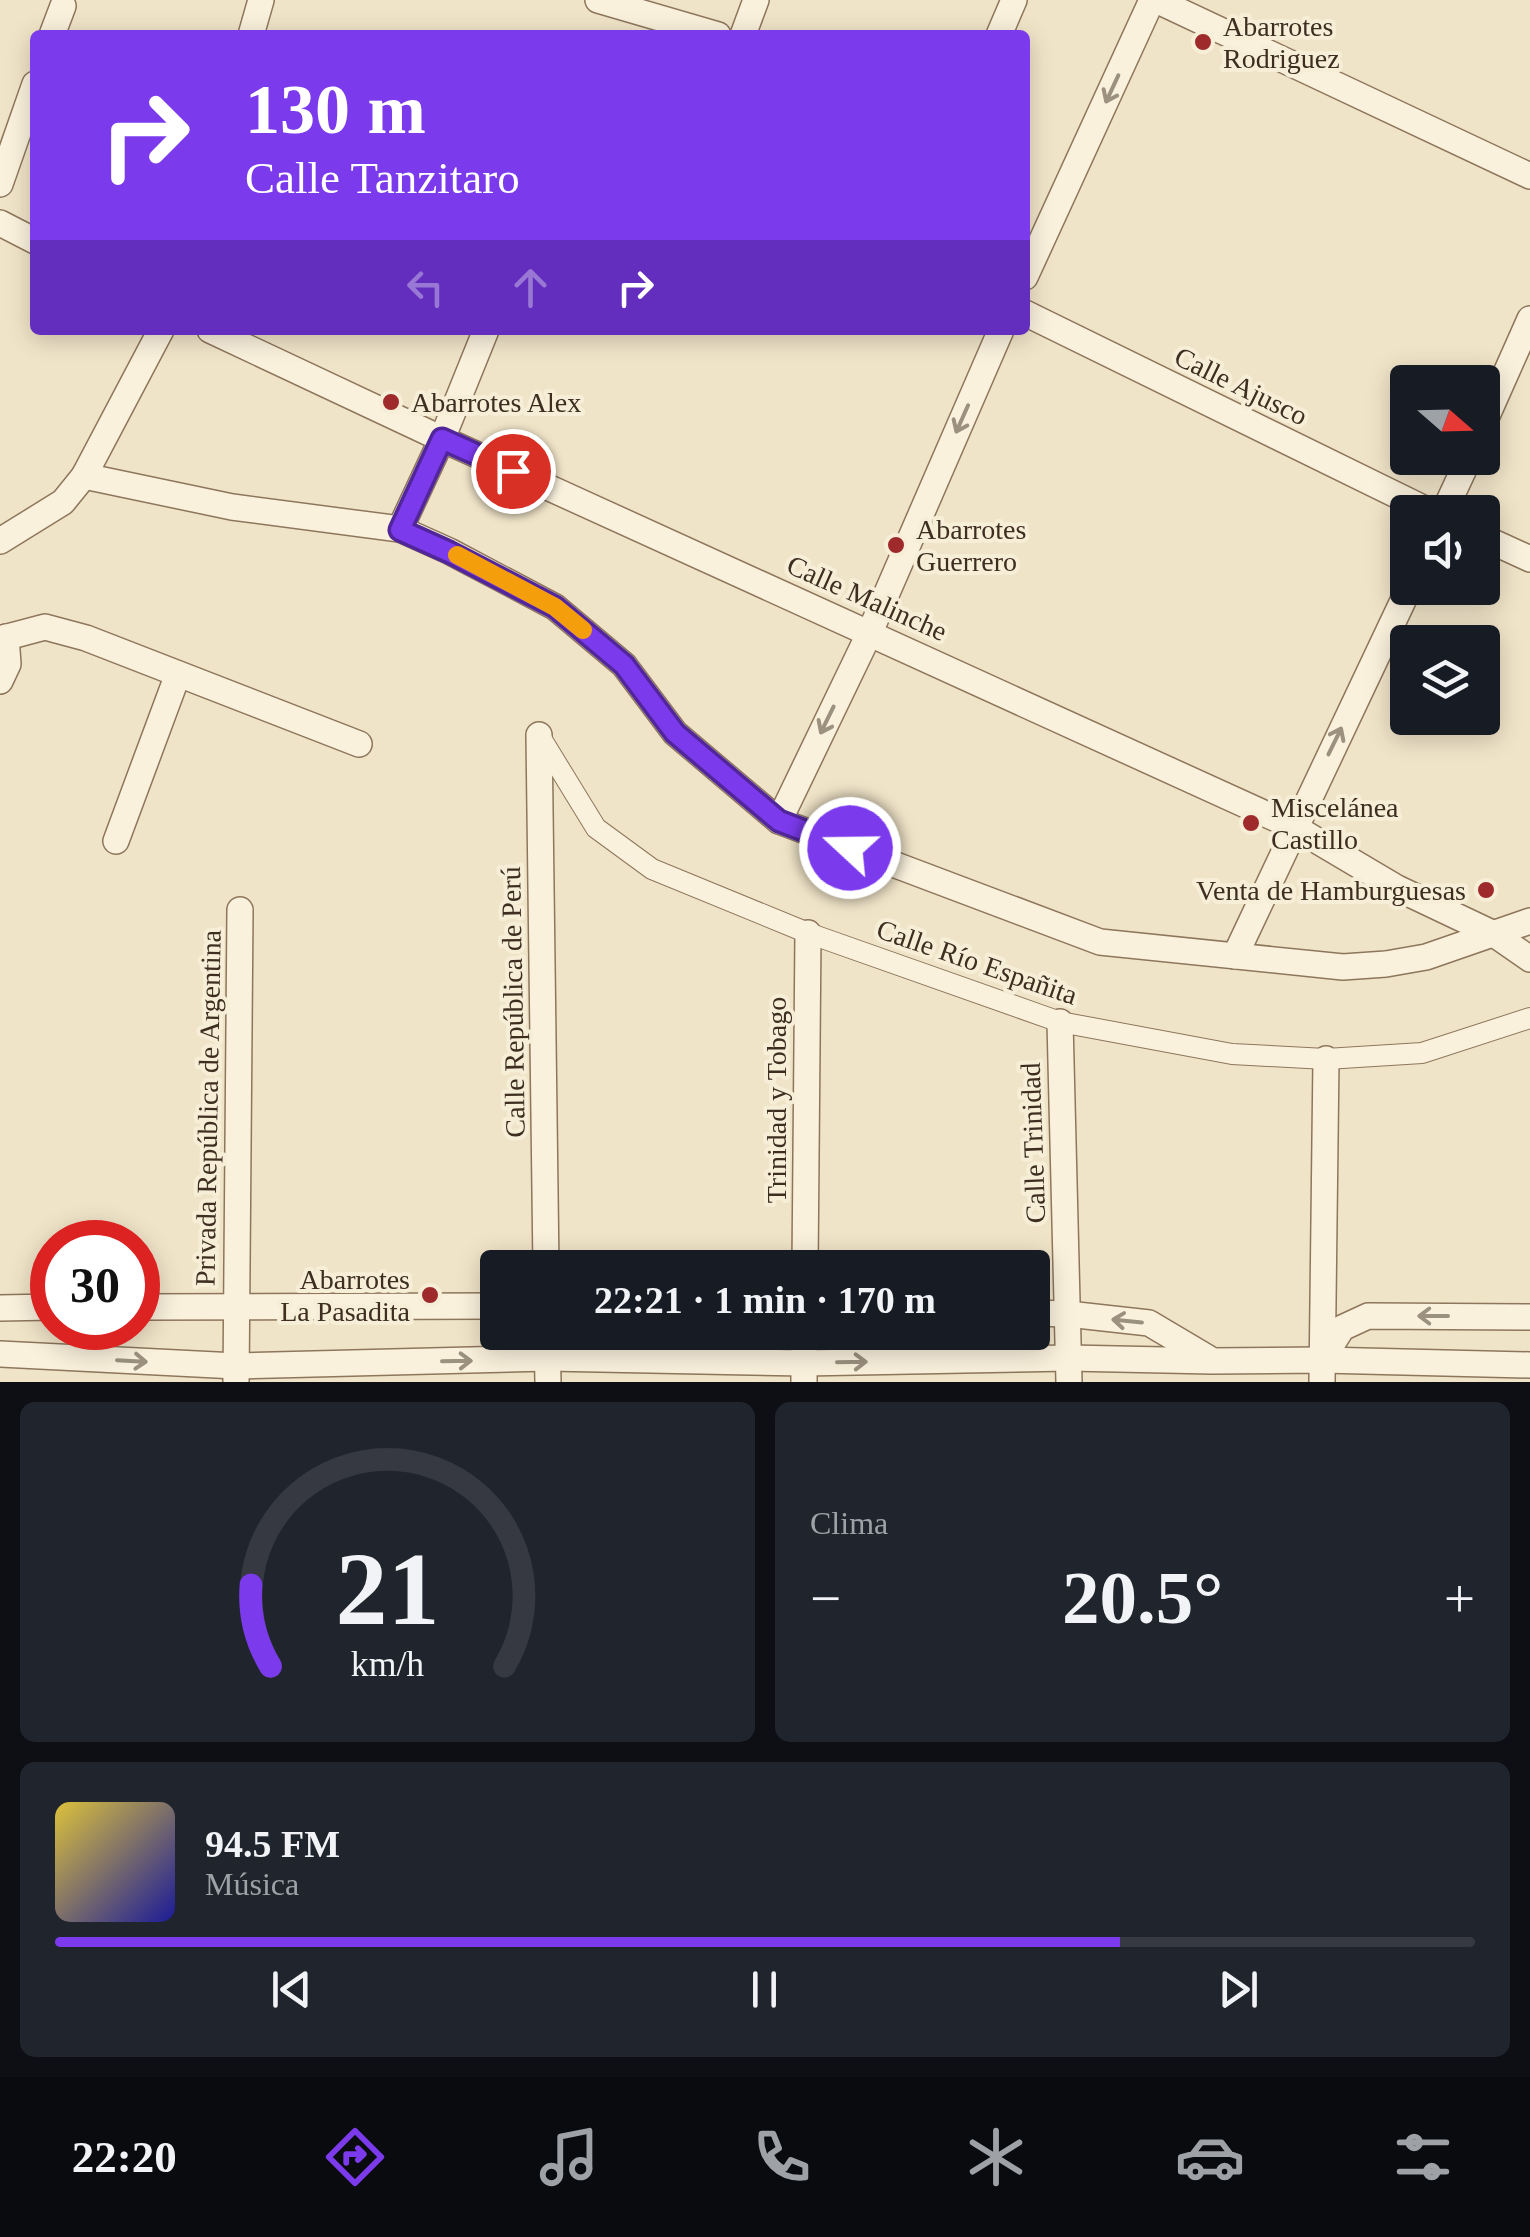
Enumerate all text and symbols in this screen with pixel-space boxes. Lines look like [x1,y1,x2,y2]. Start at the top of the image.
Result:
place label: Abarrotes Rodriguez [1223,11,1340,74]
marker: Abarrotes Rodriguez [1192,31,1214,53]
icon: right [80,70,210,200]
text: 130 m [245,71,426,148]
one-way arrow [1101,73,1120,103]
text: Calle Tanzitaro [245,153,520,203]
icon: left [398,260,453,315]
icon: ahead [503,260,558,315]
icon: right [608,260,663,315]
street label: Calle Ajusco [1170,341,1312,431]
north arrow [1390,365,1500,475]
map controls [1390,365,1500,735]
place label: Abarrotes Alex [411,387,581,418]
marker: Abarrotes Alex [380,391,402,413]
one-way arrow [952,403,970,434]
pin [471,429,556,514]
icon: arrive [486,444,541,499]
button: sound [1390,495,1500,605]
place label: Abarrotes Guerrero [916,514,1026,577]
marker: Abarrotes Guerrero [885,534,907,556]
street label: Calle Malinche [782,549,952,647]
button: layers [1390,625,1500,735]
one-way arrow [817,704,836,734]
one-way arrow [1327,727,1346,757]
place label: Miscelánea Castillo [1271,792,1399,855]
position arrow [798,796,902,900]
marker: Miscelánea Castillo [1240,812,1262,834]
street label: Calle República de Perú [495,866,531,1138]
place label: Venta de Hamburguesas [1196,875,1466,906]
marker: Venta de Hamburguesas [1475,879,1497,901]
street label: Calle Río Españita [873,913,1082,1011]
street label: Privada República de Argentina [189,929,227,1286]
street label: Trinidad y Tobago [761,997,792,1203]
street label: Calle Trinidad [1015,1062,1051,1224]
speed limit sign: 30 [30,1220,160,1350]
place label: Abarrotes La Pasadita [280,1264,411,1327]
text: 22:21 · 1 min · 170 m [594,1279,936,1321]
marker: Abarrotes La Pasadita [419,1284,441,1306]
one-way arrow [1417,1307,1449,1326]
one-way arrow [1112,1311,1144,1330]
one-way arrow [441,1351,473,1370]
one-way arrow [116,1352,148,1371]
one-way arrow [836,1352,868,1372]
text: Clima [810,1505,888,1541]
text: 21 [336,1531,440,1646]
text: 20.5° [1062,1556,1223,1639]
text: − [810,1568,841,1629]
text: + [1444,1568,1475,1629]
text: km/h [351,1644,424,1684]
text: 94.5 FM [205,1823,340,1865]
text: Música [205,1866,299,1902]
icon: previous [264,1962,319,2017]
icon: pause [737,1962,792,2017]
icon: next [1211,1962,1266,2017]
icon: directions [320,2122,390,2192]
icon: music [534,2122,604,2192]
icon: phone [747,2122,817,2192]
icon: climate [961,2122,1031,2192]
icon: car [1175,2122,1245,2192]
icon: filters [1388,2122,1458,2192]
text: 22:20 [72,2132,177,2182]

